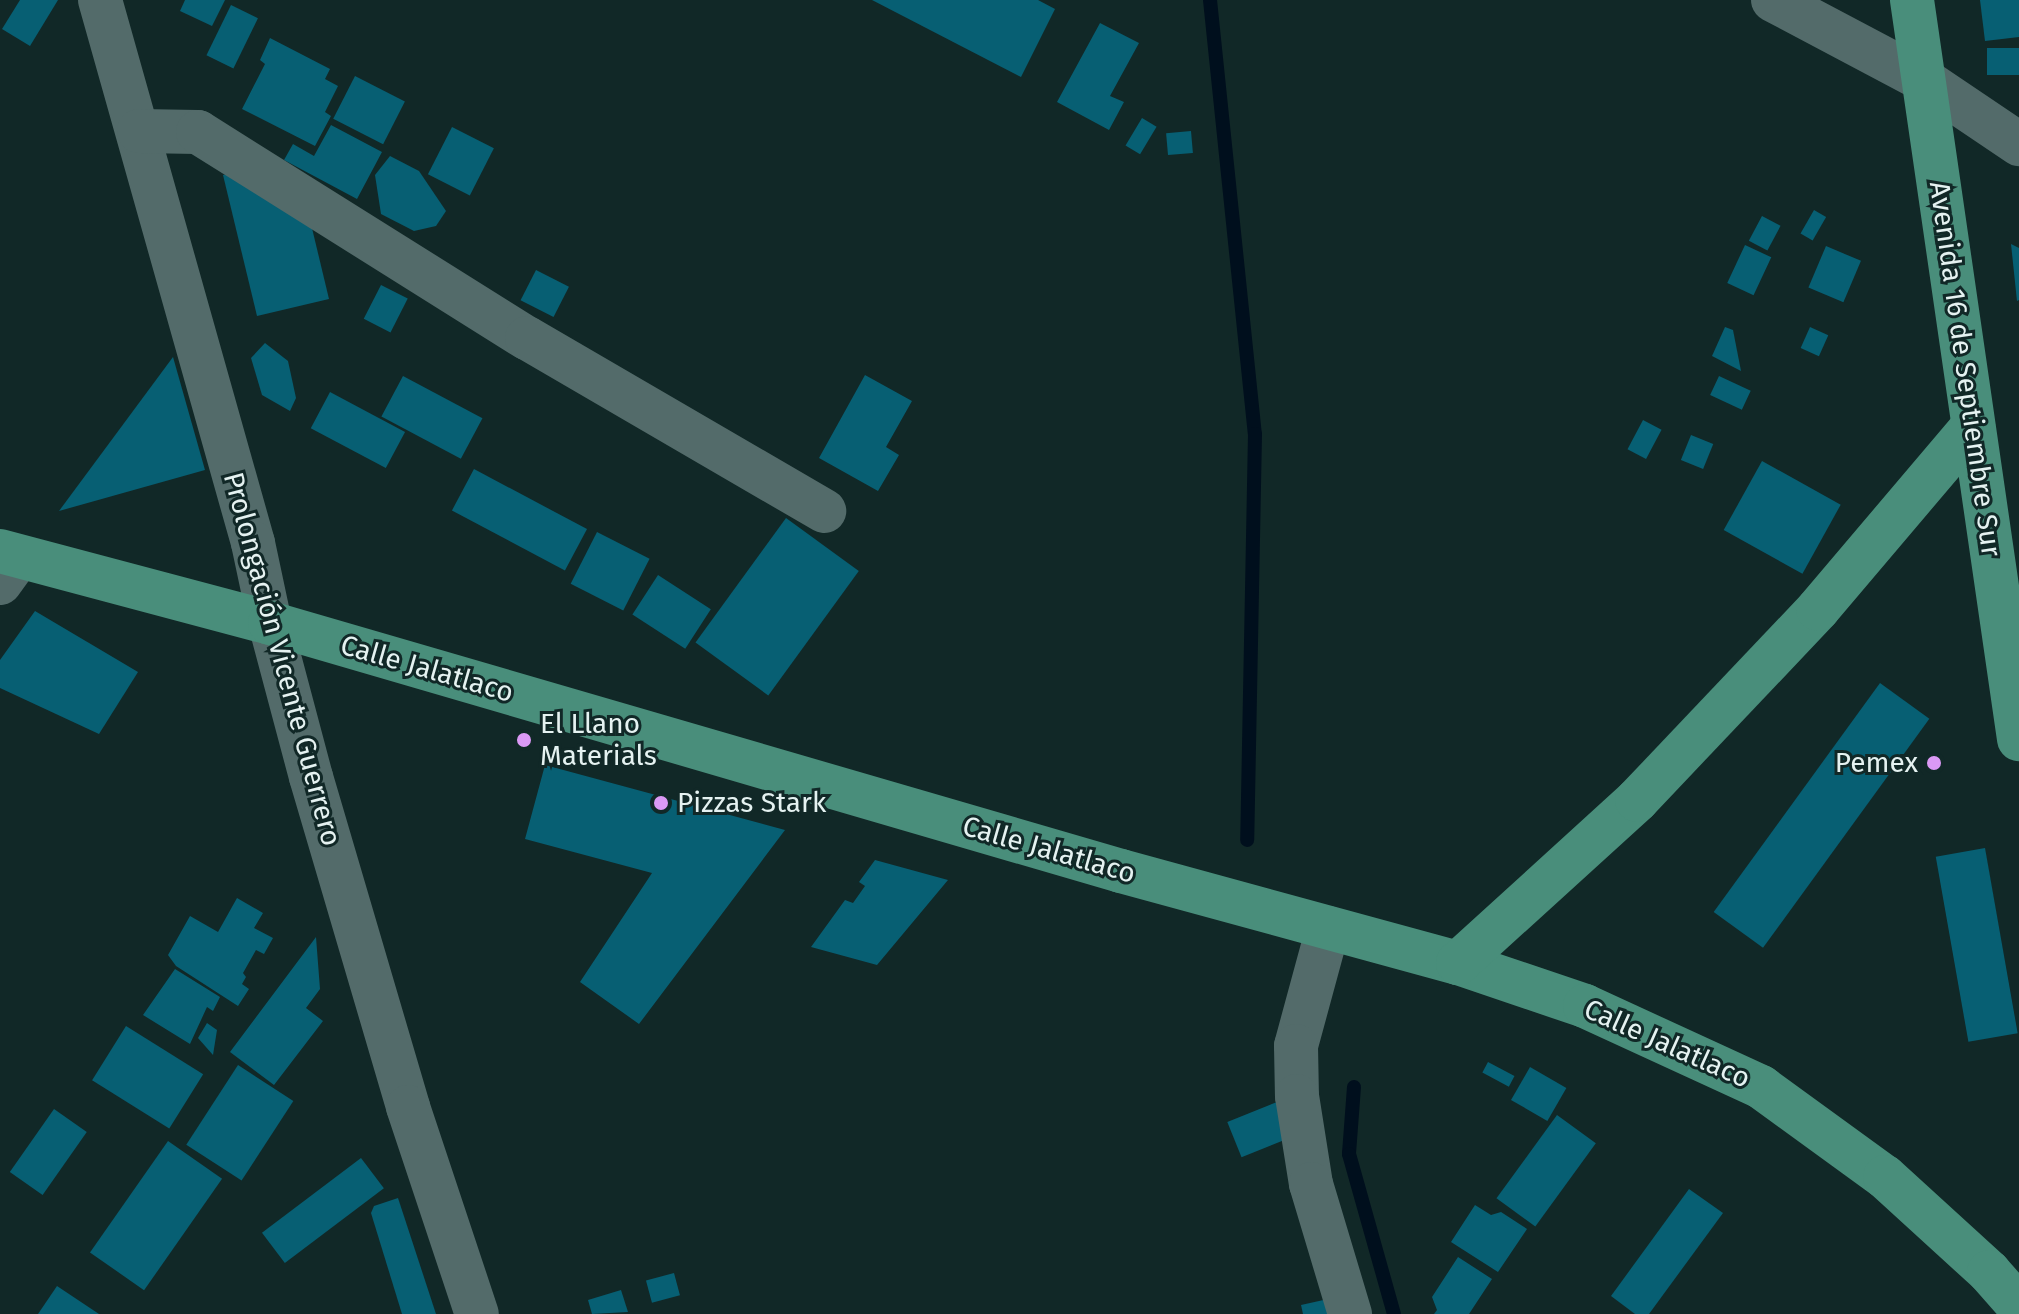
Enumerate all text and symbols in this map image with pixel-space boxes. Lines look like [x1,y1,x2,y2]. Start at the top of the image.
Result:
street label: Avenida 16 de Septiembre Sur [1922,179,2008,559]
street label: Prolongación Vicente Guerrero [216,468,348,850]
street label: Calle Jalatlaco [337,628,517,710]
place label: El Llano Materials [540,707,657,773]
marker: El Llano Materials [515,731,533,749]
place label: Pemex [1835,746,1918,780]
marker: Pemex [1925,754,1943,772]
place label: Pizzas Stark [677,786,826,820]
marker: Pizzas Stark [652,794,670,812]
street label: Calle Jalatlaco [959,809,1139,891]
street label: Calle Jalatlaco [1579,992,1755,1096]

